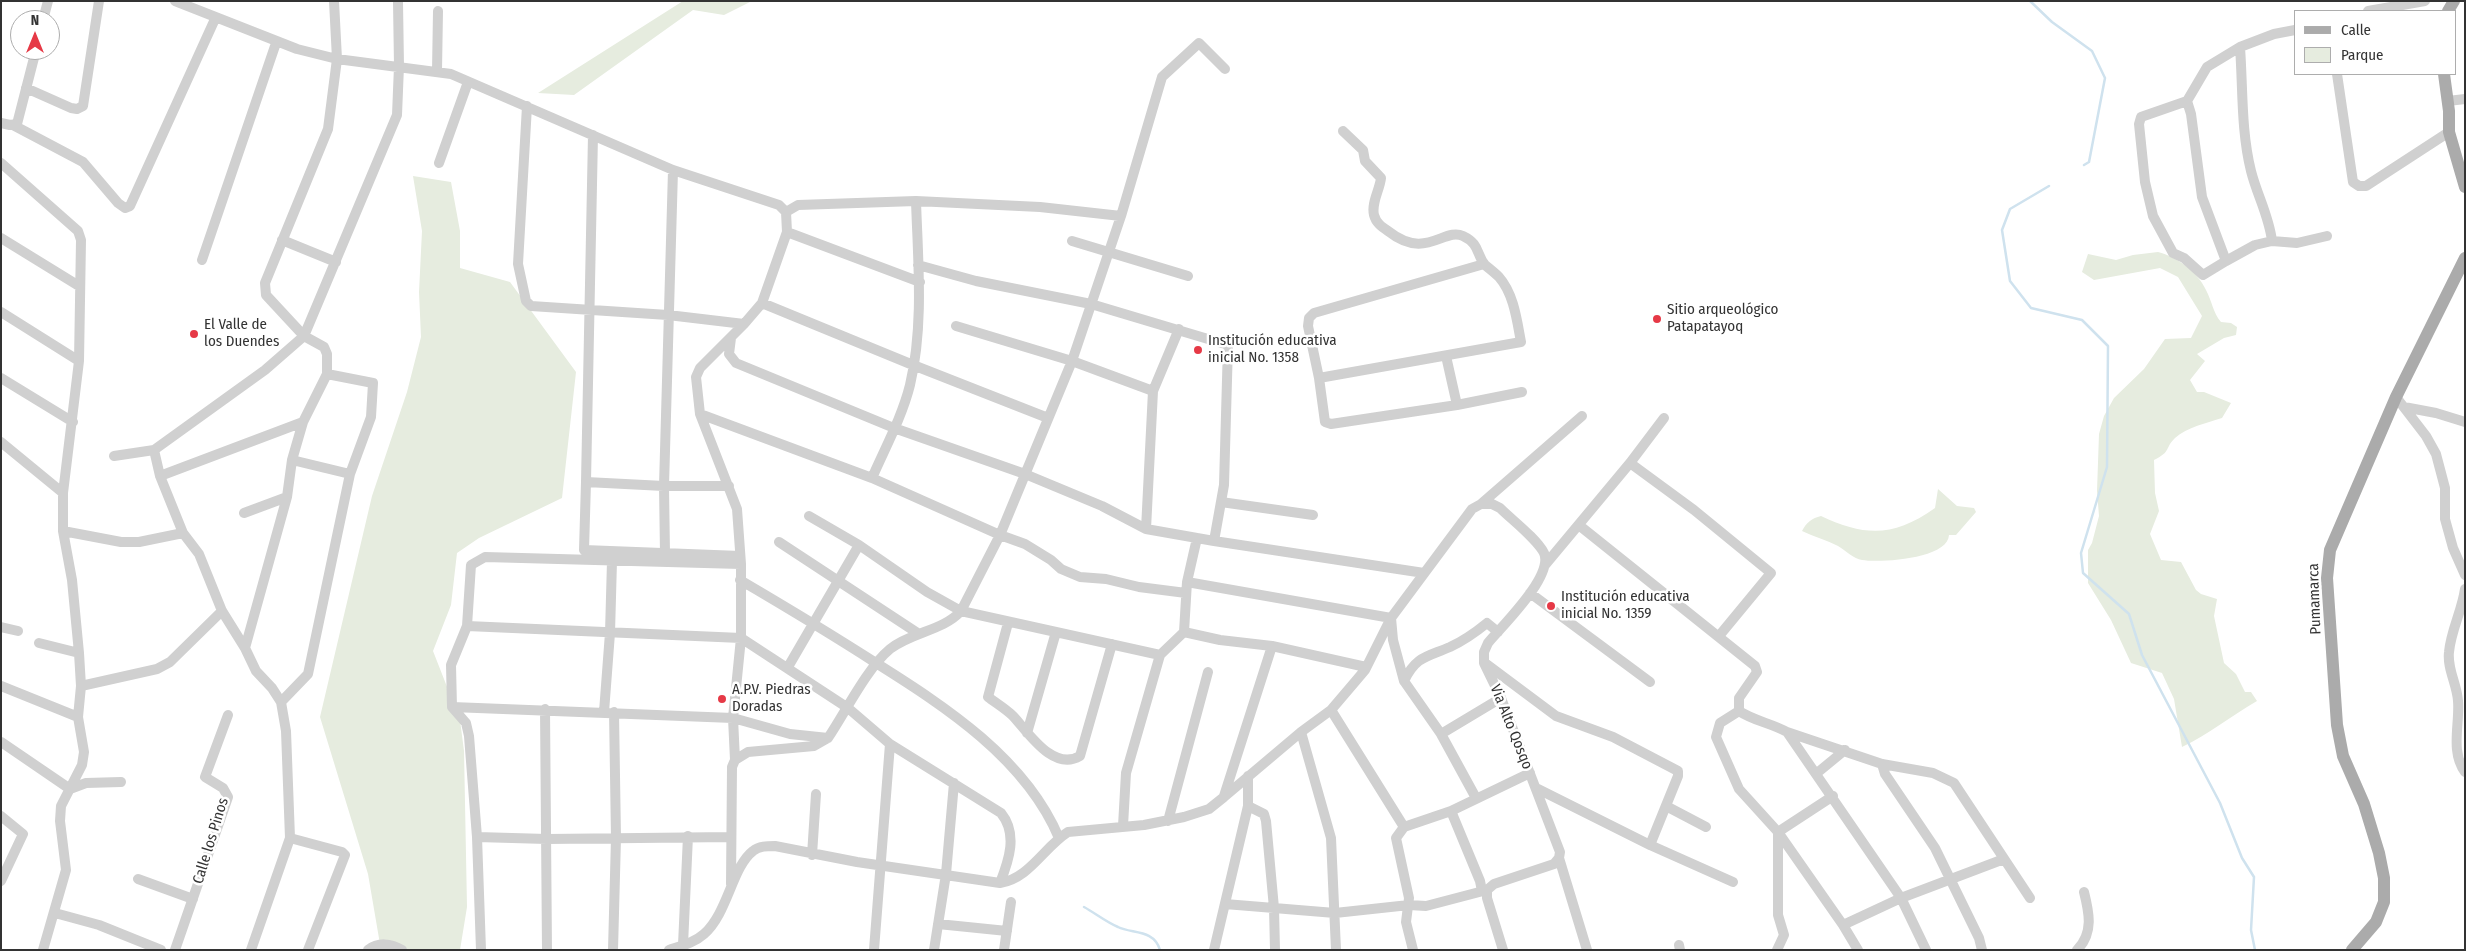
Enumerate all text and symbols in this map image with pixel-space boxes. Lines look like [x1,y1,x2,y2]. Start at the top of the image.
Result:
north arrow [10,10,60,60]
legend [2294,10,2456,75]
text: N [31,12,39,29]
text: Calle [2341,21,2371,39]
text: Parque [2341,46,2384,64]
place label: Sitio arqueológico Patapatayoq [1667,301,1778,336]
marker: Sitio arqueológico Patapatayoq [1651,313,1663,325]
place label: El Valle de los Duendes [204,316,279,351]
marker: El Valle de los Duendes [188,328,200,340]
place label: Institución educativa inicial No. 1358 [1208,332,1337,367]
marker: Institución educativa inicial No. 1358 [1192,344,1204,356]
street label: Pumamarca [2305,563,2325,635]
place label: Institución educativa inicial No. 1359 [1561,588,1690,623]
marker: Institución educativa inicial No. 1359 [1545,600,1557,612]
place label: A.P.V. Piedras Doradas [732,681,811,716]
street label: Via Alto Qosqo [1486,682,1536,772]
marker: A.P.V. Piedras Doradas [716,693,728,705]
street label: Calle los Pinos [189,796,233,886]

